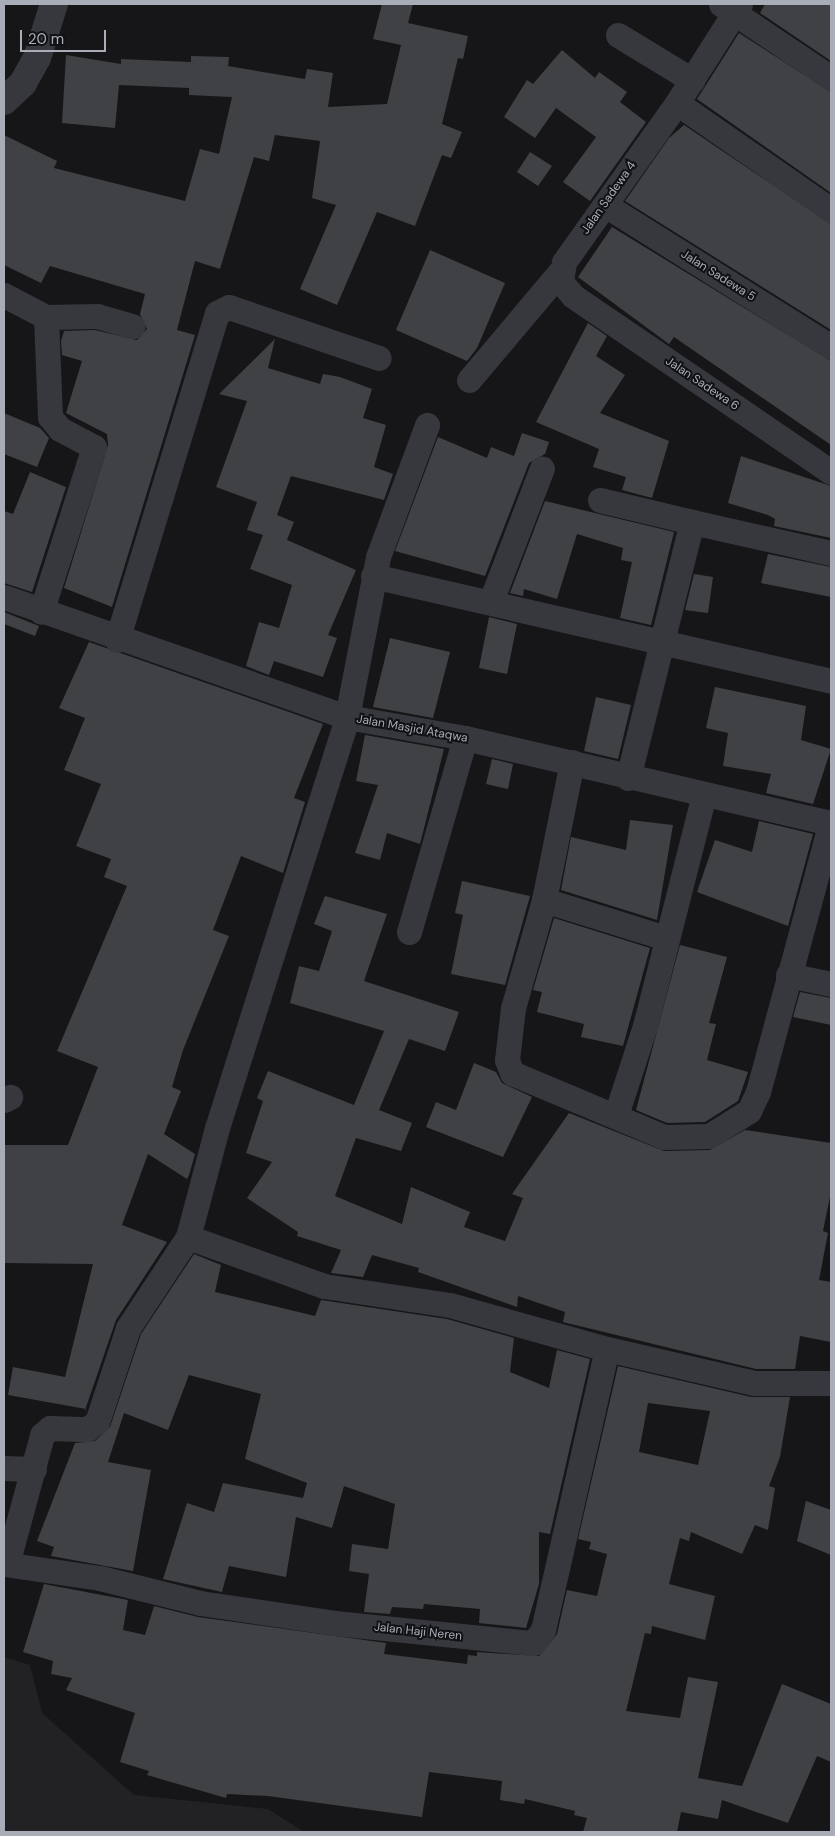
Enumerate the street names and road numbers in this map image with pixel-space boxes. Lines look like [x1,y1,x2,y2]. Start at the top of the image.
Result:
street label: Jalan Sadewa 4 [579,159,639,237]
street label: Jalan Sadewa 5 [678,247,758,305]
street label: Jalan Sadewa 6 [662,354,742,414]
street label: Jalan Masjid Ataqwa [355,712,469,746]
street label: Jalan Haji Neren [373,1620,463,1644]

